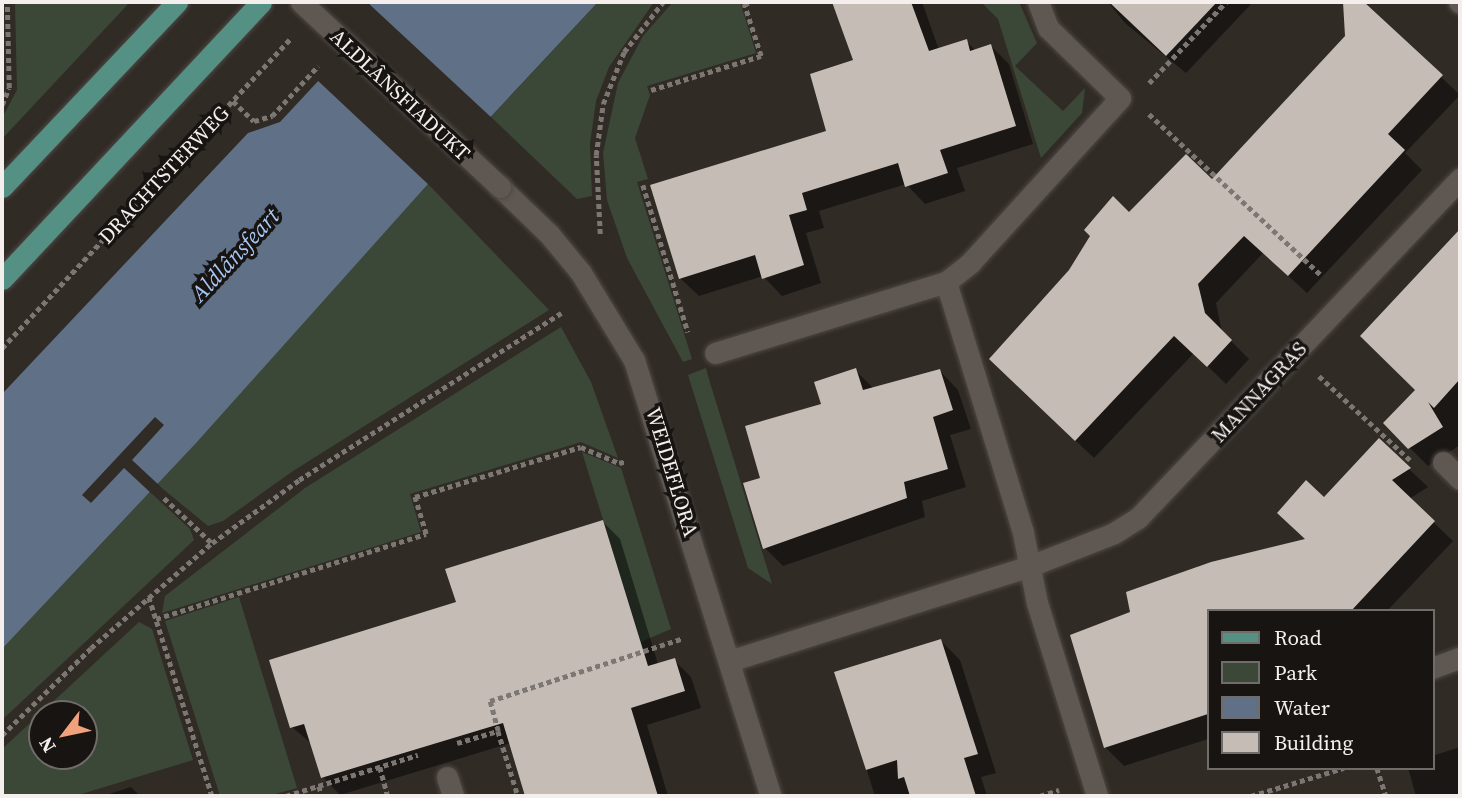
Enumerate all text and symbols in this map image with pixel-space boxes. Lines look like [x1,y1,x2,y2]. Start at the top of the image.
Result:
street label: ALDLÂNSFIADUKT [325,24,475,166]
street label: DRACHTSTERWEG [94,101,234,249]
water label: Aldlânsfeart [185,203,285,307]
street label: MANNAGRAS [1206,336,1312,448]
street label: WEIDEFLORA [640,404,704,540]
legend [1206,609,1434,770]
text: Road [1274,623,1322,652]
text: Park [1274,658,1317,687]
text: Water [1274,693,1330,722]
north arrow [28,700,98,770]
text: Building [1274,728,1353,757]
text: N [32,732,62,758]

